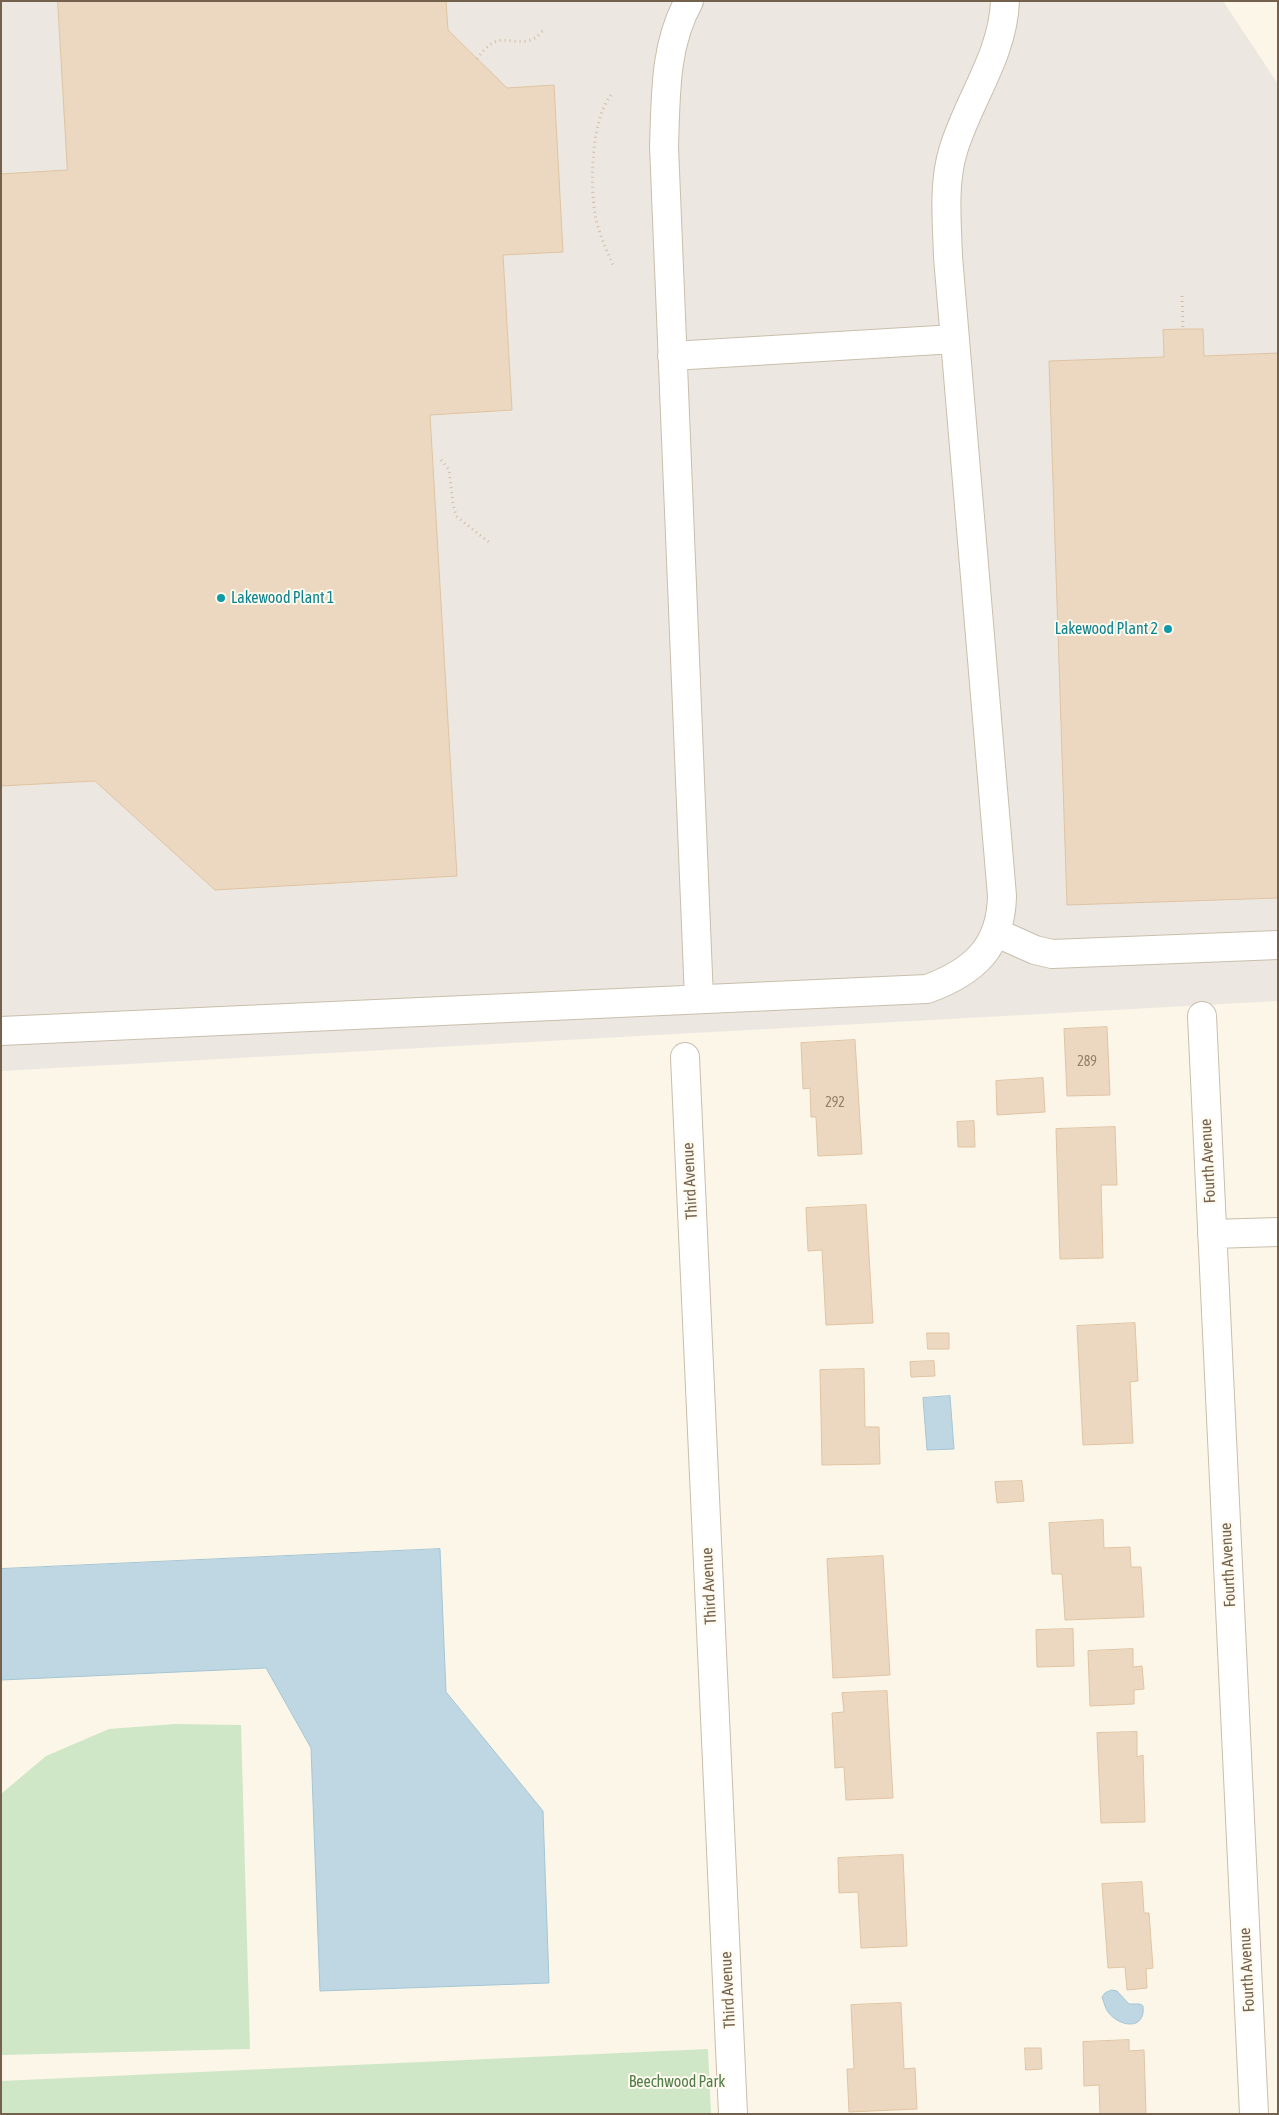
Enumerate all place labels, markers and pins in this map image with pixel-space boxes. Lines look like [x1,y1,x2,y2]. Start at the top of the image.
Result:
place label: Lakewood Plant 1 [231,588,334,608]
marker: Lakewood Plant 1 [215,592,227,604]
place label: Lakewood Plant 2 [1055,619,1158,639]
marker: Lakewood Plant 2 [1162,623,1174,635]

